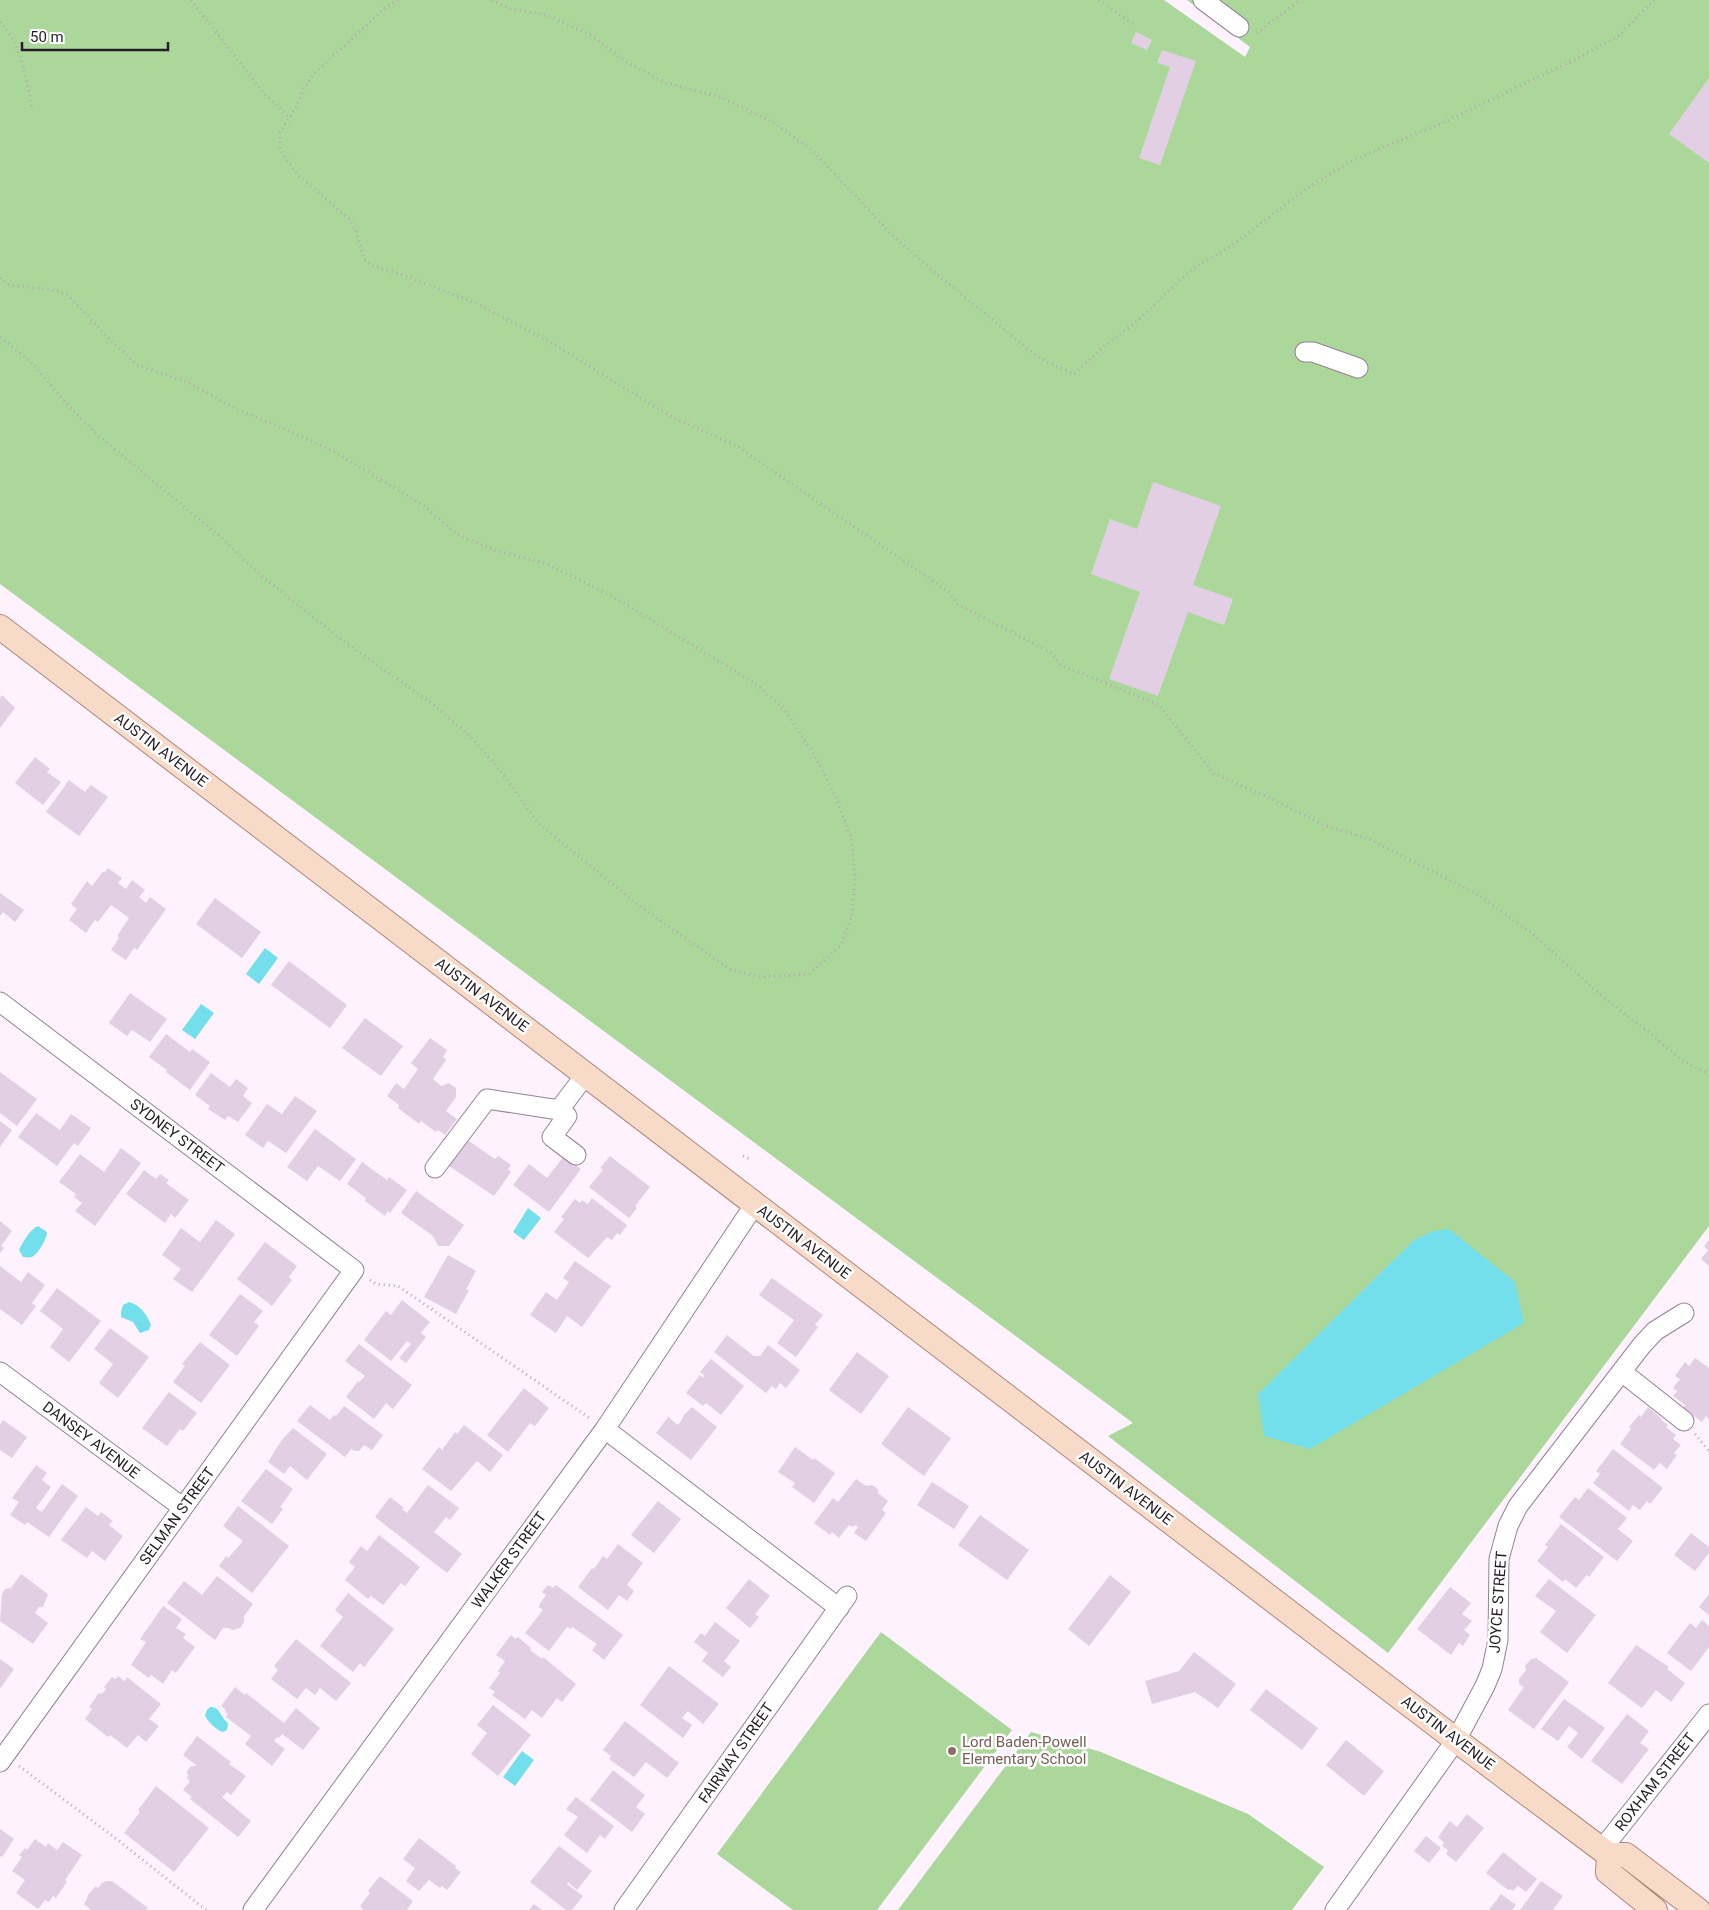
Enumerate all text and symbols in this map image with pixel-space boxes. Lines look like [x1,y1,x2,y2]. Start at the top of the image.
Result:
scale bar [22,20,169,52]
text: 50 m [30,28,64,46]
street label: AUSTIN AVENUE [111,709,211,791]
street label: AUSTIN AVENUE [432,954,532,1036]
street label: SYDNEY STREET [126,1095,228,1177]
street label: AUSTIN AVENUE [754,1201,854,1283]
street label: DANSEY AVENUE [39,1398,143,1483]
street label: AUSTIN AVENUE [1076,1447,1176,1529]
street label: SELMAN STREET [136,1464,218,1568]
street label: WALKER STREET [468,1508,550,1612]
street label: JOYCE STREET [1485,1550,1511,1654]
street label: AUSTIN AVENUE [1398,1692,1498,1774]
street label: FAIRWAY STREET [695,1699,777,1807]
street label: ROXHAM STREET [1611,1729,1699,1835]
place label: Lord Baden-Powell Elementary School [962,1733,1087,1768]
marker: Lord Baden-Powell Elementary School [946,1745,958,1757]

